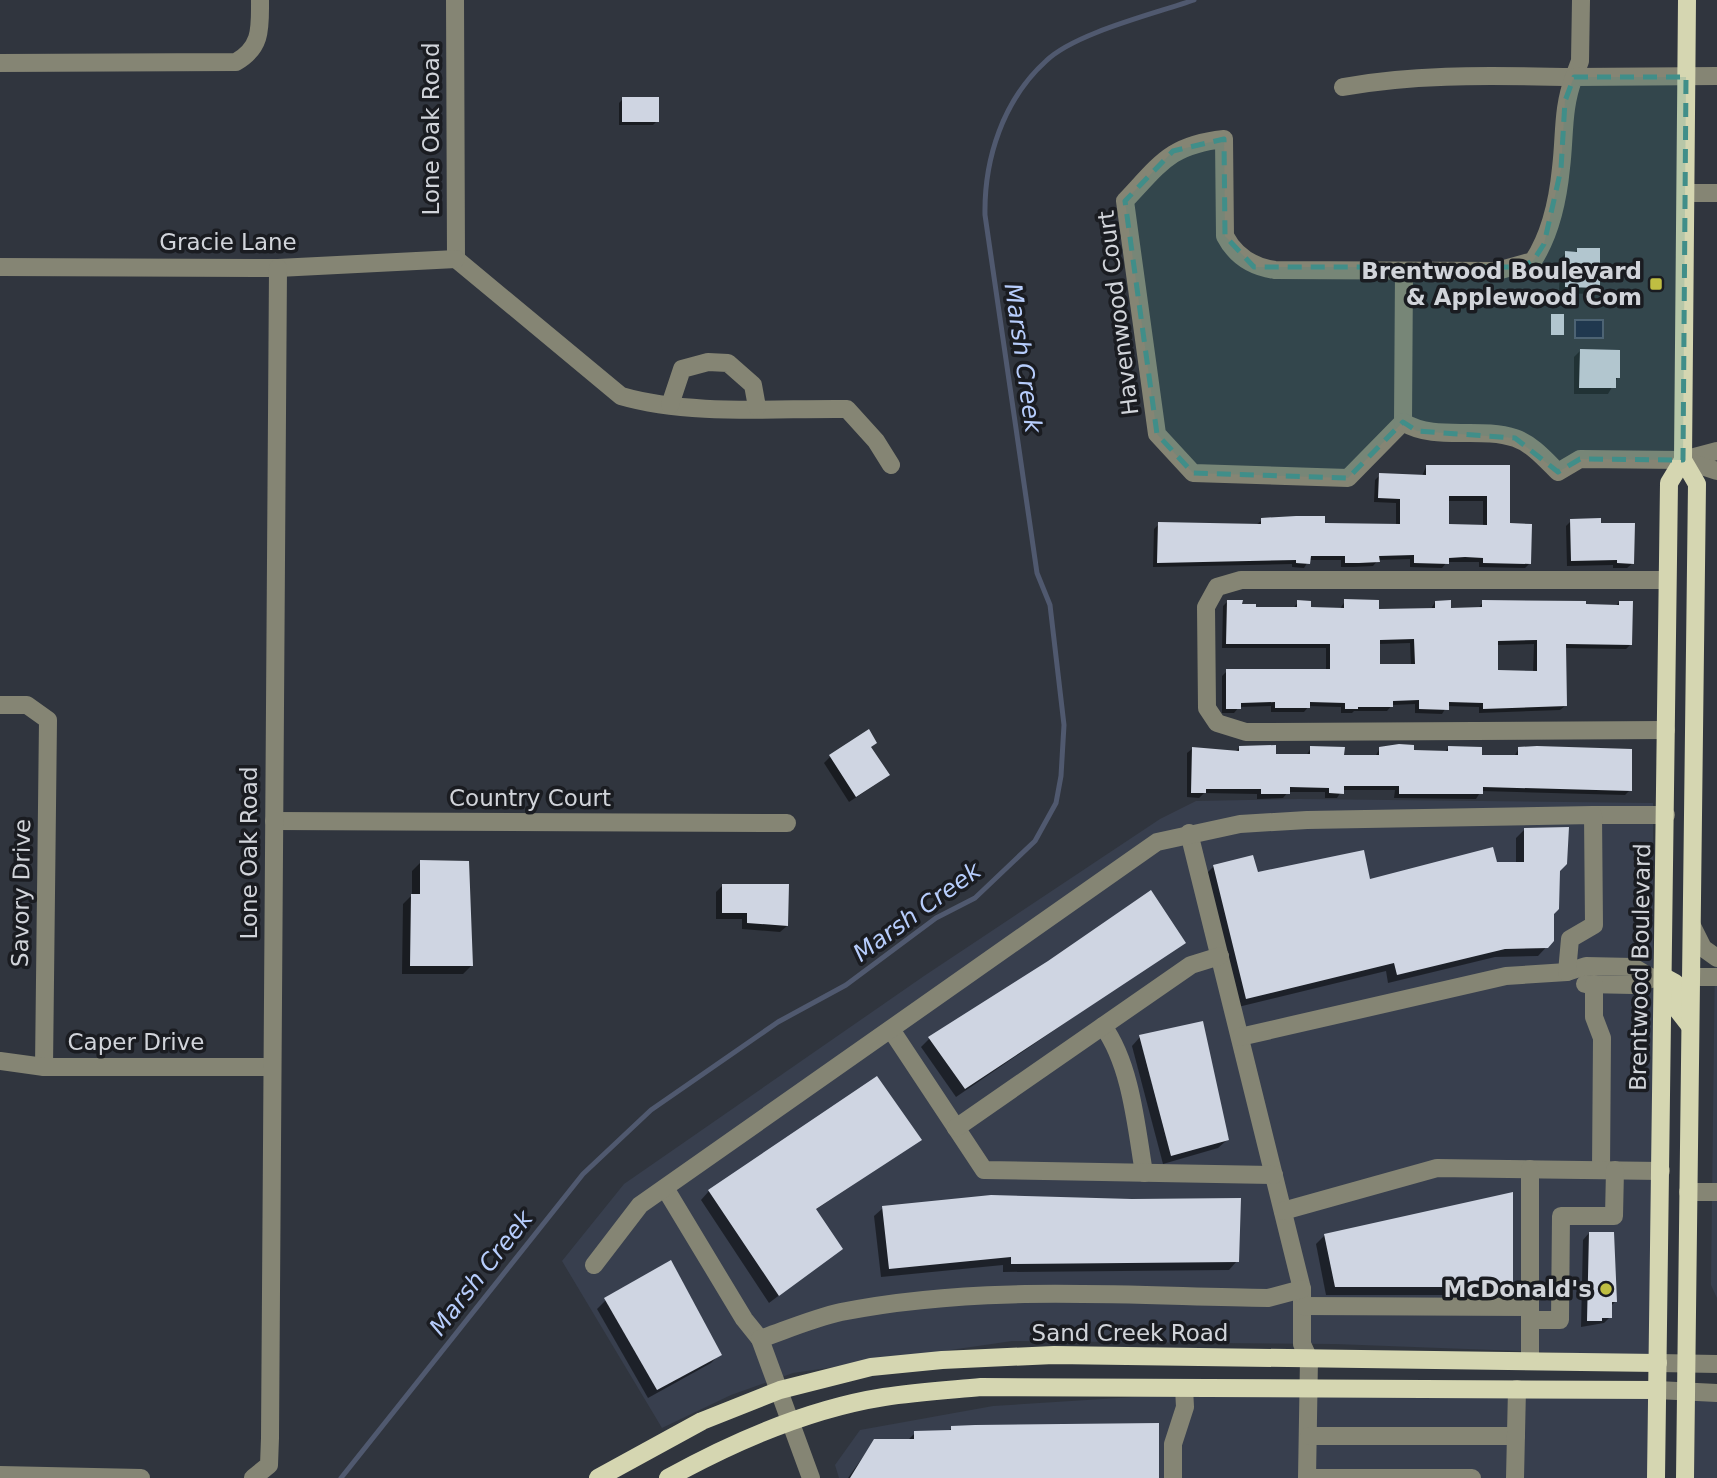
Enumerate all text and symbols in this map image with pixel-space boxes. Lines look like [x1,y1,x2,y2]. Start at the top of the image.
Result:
street label: Lone Oak Road [418,42,444,216]
street label: Havenwood Court [1093,209,1143,417]
street label: Gracie Lane [159,229,297,255]
place label: Brentwood Boulevard & Applewood Com [1361,258,1642,310]
marker: Brentwood Boulevard & Applewood Com [1648,276,1664,292]
water label: Marsh Creek [999,281,1048,436]
street label: Lone Oak Road [236,766,262,940]
street label: Country Court [449,785,611,811]
street label: Savory Drive [7,819,35,967]
street label: Brentwood Boulevard [1625,843,1655,1091]
water label: Marsh Creek [848,856,987,968]
street label: Caper Drive [68,1029,205,1055]
water label: Marsh Creek [424,1204,539,1341]
place label: McDonald's [1444,1276,1592,1302]
marker: McDonald's [1598,1281,1614,1297]
street label: Sand Creek Road [1032,1320,1228,1346]

